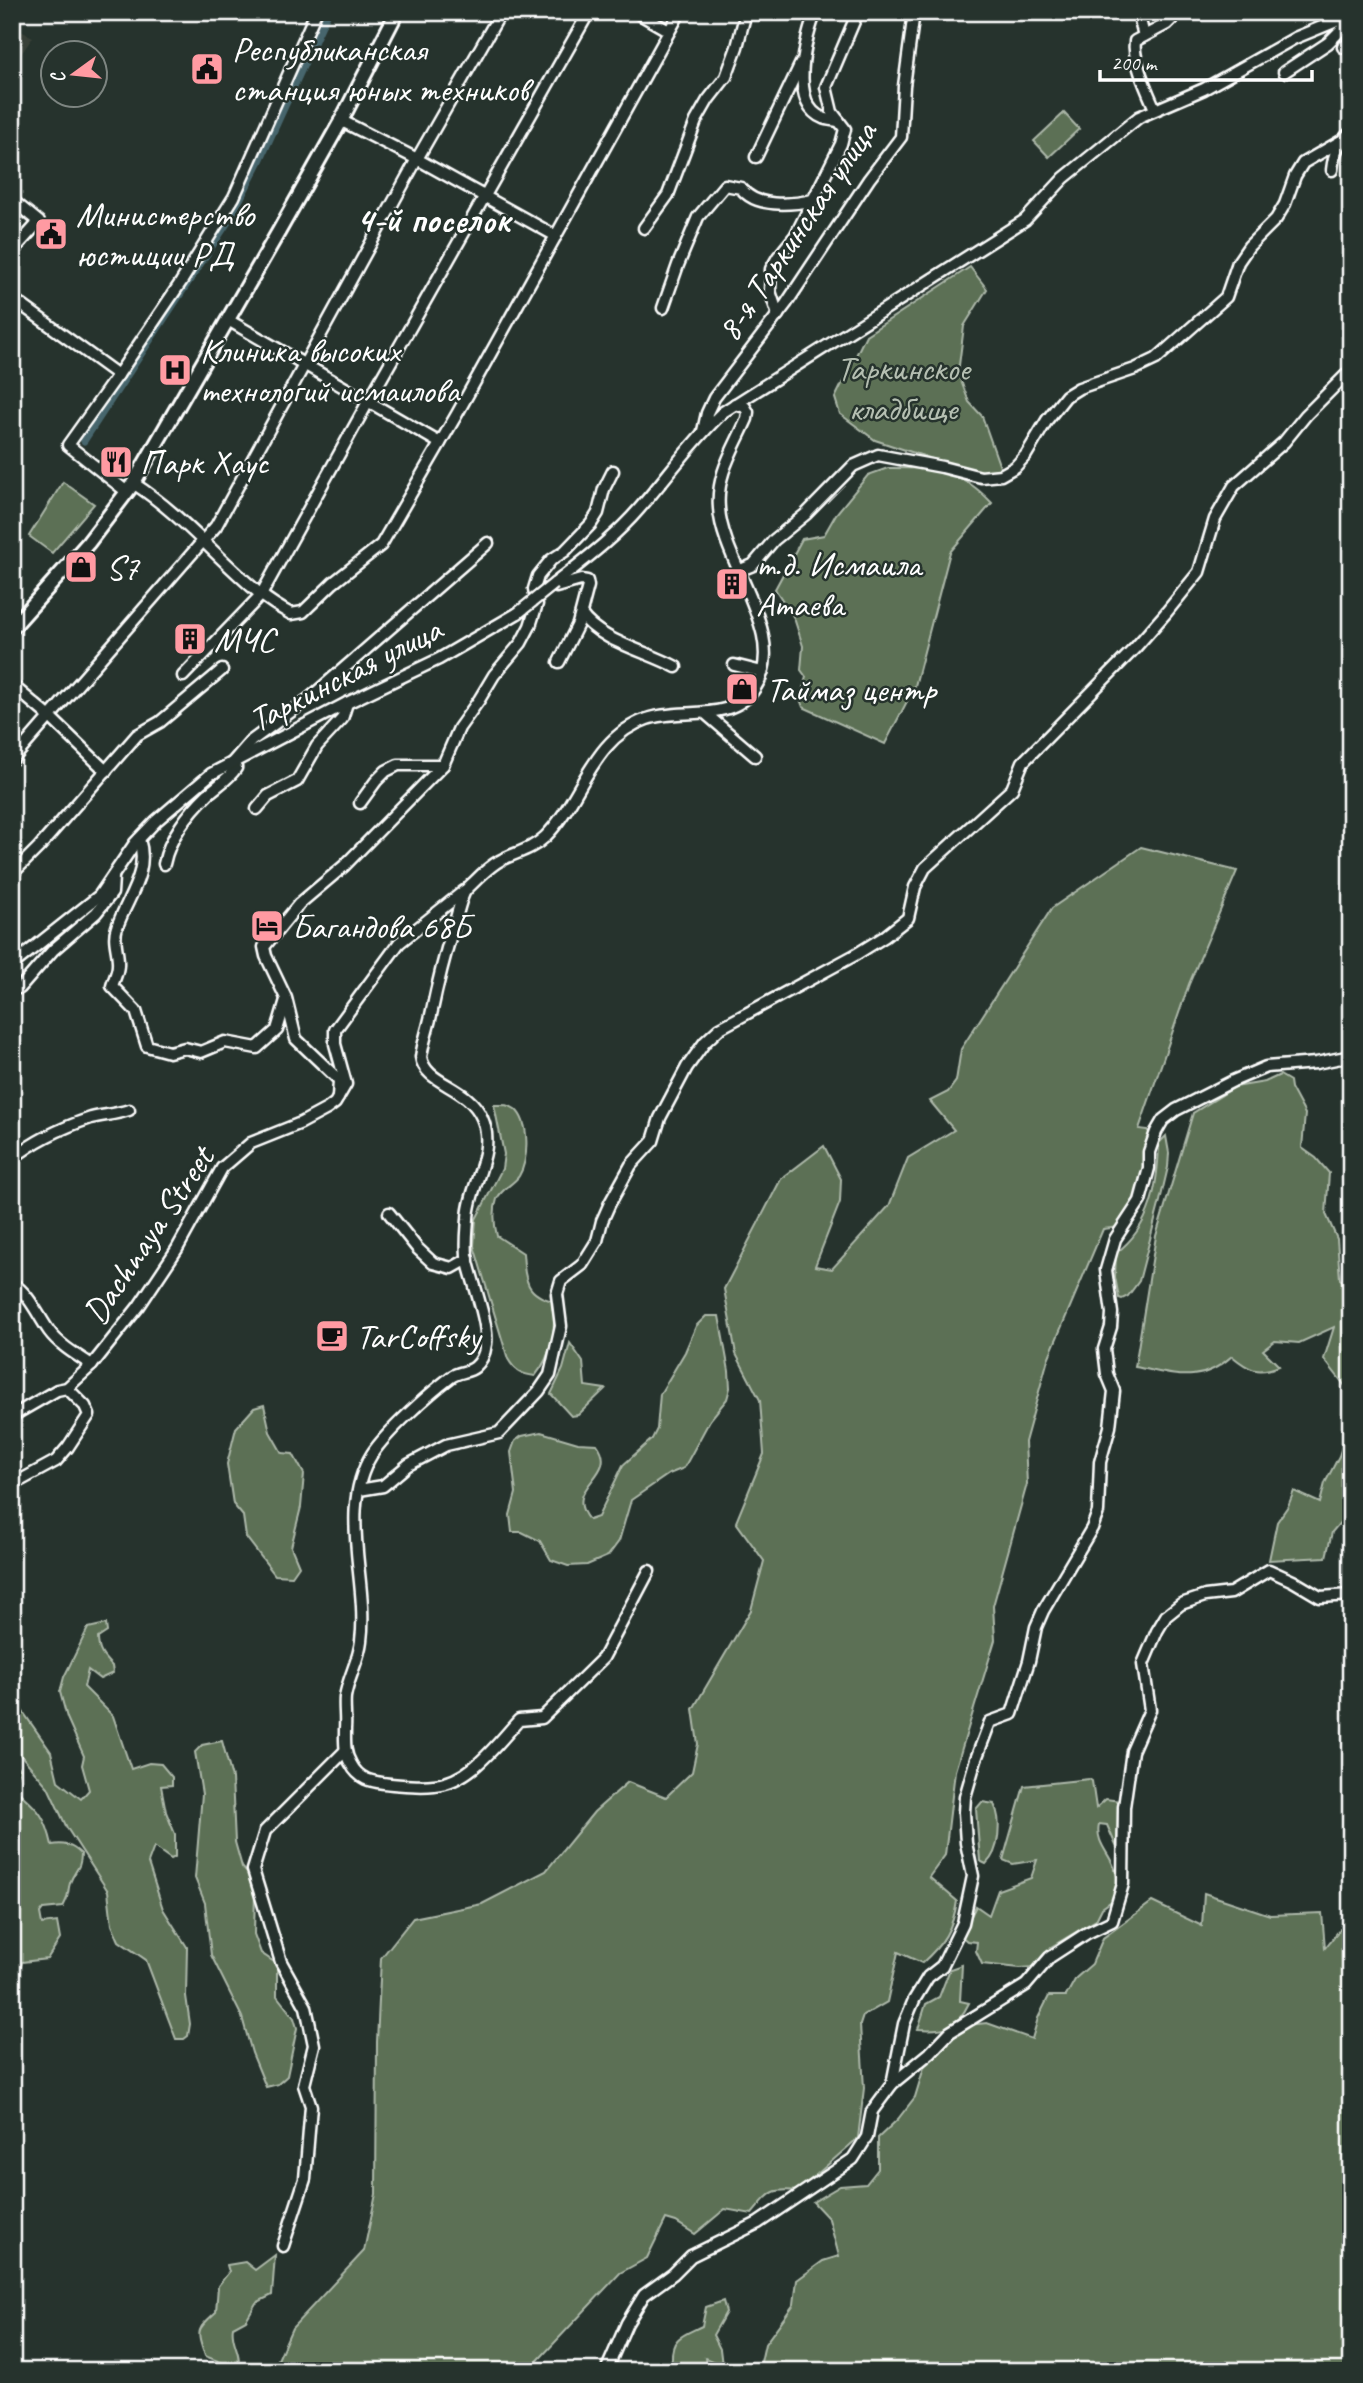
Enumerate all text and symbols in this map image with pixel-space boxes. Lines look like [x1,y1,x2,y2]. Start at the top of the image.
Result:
place label: Республиканская станция юных техников [232,27,534,112]
north arrow [38,38,108,108]
scale bar [1100,38,1312,82]
public building icon: Республиканская станция юных техников [188,50,226,88]
text: 200 m [1111,50,1158,76]
text: С [45,68,71,86]
street label: 8-я Таркинская улица [706,111,888,350]
place label: Министерство юстиции РД [76,192,256,277]
district label: 4-й поселок [356,196,513,243]
public building icon: Министерство юстиции РД [32,215,70,253]
place label: Клиника высоких технологий исмаилова [200,328,461,413]
park label: Таркинское кладбище [836,346,972,431]
hospital icon: Клиника высоких технологий исмаилова [156,351,194,389]
place label: Парк Хаус [140,440,269,485]
restaurant icon: Парк Хаус [97,443,135,481]
place label: т.д. Исмаила Атаева [756,542,924,627]
place label: S7 [106,545,141,590]
shop icon: S7 [62,548,100,586]
building icon: т.д. Исмаила Атаева [713,565,751,603]
street label: Таркинская улица [241,605,452,742]
place label: МЧС [214,617,279,662]
building icon: МЧС [171,620,209,658]
place label: Таймаз центр [766,667,939,712]
shop icon: Таймаз центр [723,670,761,708]
place label: Багандова 68Б [292,904,476,949]
hotel icon: Багандова 68Б [248,907,286,945]
street label: Dachnaya Street [73,1135,226,1332]
place label: TarCoffsky [356,1314,483,1359]
cafe icon: TarCoffsky [313,1317,351,1355]

